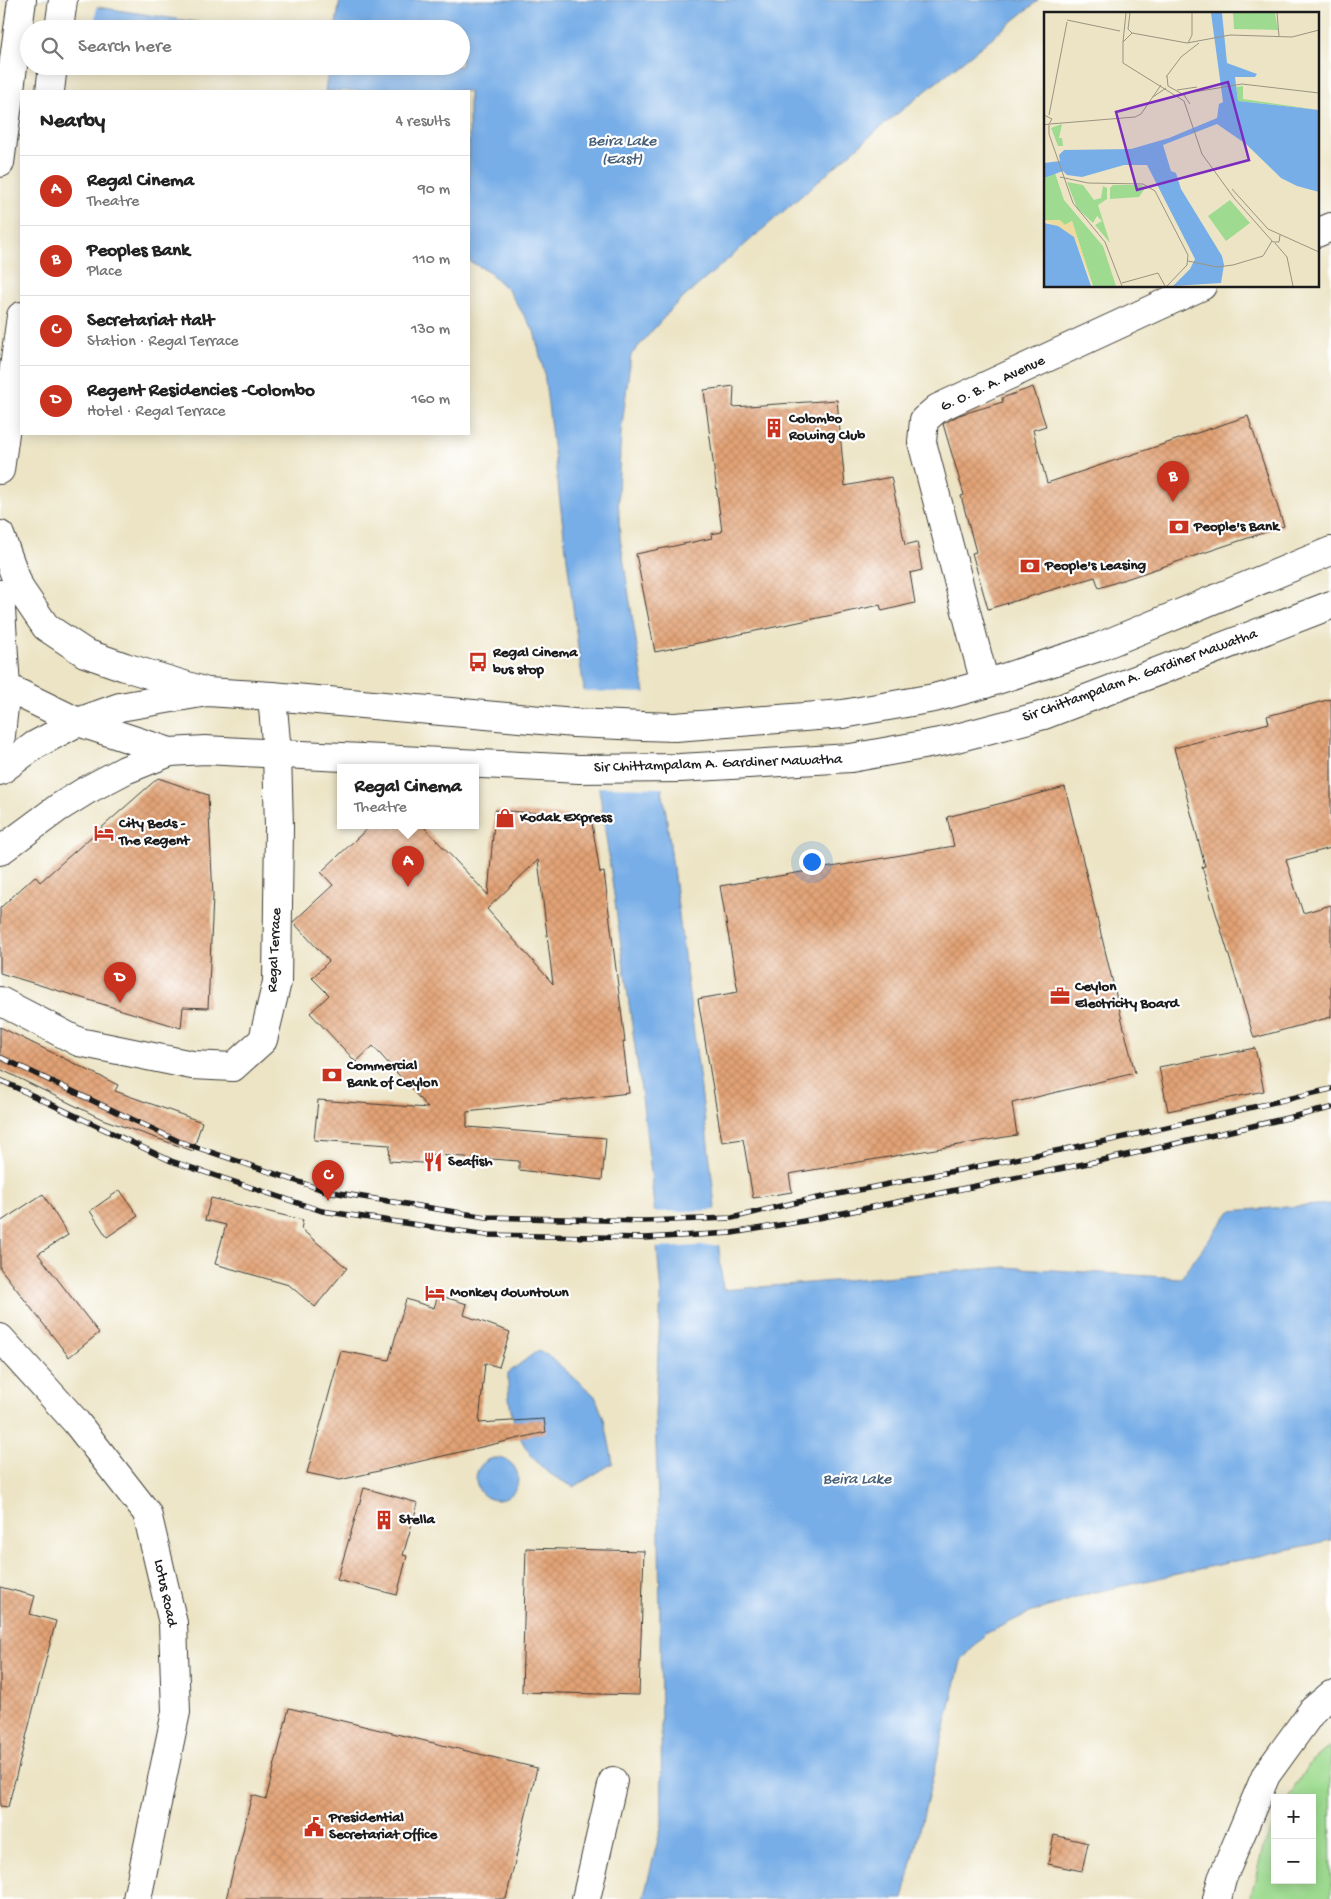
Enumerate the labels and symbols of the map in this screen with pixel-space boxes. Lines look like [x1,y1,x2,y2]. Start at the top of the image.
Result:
inset map [1044,12,1318,288]
water label: Beira Lake (East) [588,133,657,170]
street label: G. O. B. A. Avenue [938,352,1048,416]
place label: Colombo Rowing Club [788,410,865,445]
building icon: Colombo Rowing Club [763,417,785,439]
pin: B [1157,461,1189,502]
bank icon: People's Bank [1168,516,1190,538]
place label: People's Bank [1193,518,1281,536]
bank icon: People's Leasing [1019,555,1041,577]
place label: People's Leasing [1044,557,1147,575]
street label: Sir Chittampalam A. Gardiner Mawatha [1020,625,1260,727]
place label: Regal Cinema bus stop [492,644,578,679]
bus stop icon: Regal Cinema bus stop [467,651,489,673]
street label: Sir Chittampalam A. Gardiner Mawatha [594,751,843,777]
shop icon: Kodak Express [494,807,516,829]
place label: Kodak Express [519,809,614,827]
place label: City Beds - The Regent [118,815,191,850]
hotel icon: City Beds - The Regent [93,822,115,844]
pin: A [392,846,424,887]
your location [799,849,825,875]
street label: Regal Terrace [264,907,286,993]
pin: D [104,962,136,1003]
place label: Ceylon Electricity Board [1074,978,1181,1013]
office icon: Ceylon Electricity Board [1049,985,1071,1007]
place label: Commercial Bank of Ceylon [346,1057,439,1092]
bank icon: Commercial Bank of Ceylon [321,1064,343,1086]
restaurant icon: Seafish [422,1151,444,1173]
place label: Seafish [448,1153,492,1171]
pin: C [312,1160,344,1201]
hotel icon: Monkey downtown [424,1282,446,1304]
place label: Monkey downtown [450,1284,570,1302]
water label: Beira Lake [823,1471,892,1490]
building icon: Stella [373,1509,395,1531]
place label: Stella [399,1511,435,1529]
street label: Lotus Road [149,1558,181,1629]
place label: Presidential Secretariat Office [328,1809,438,1844]
public building icon: Presidential Secretariat Office [303,1816,325,1838]

